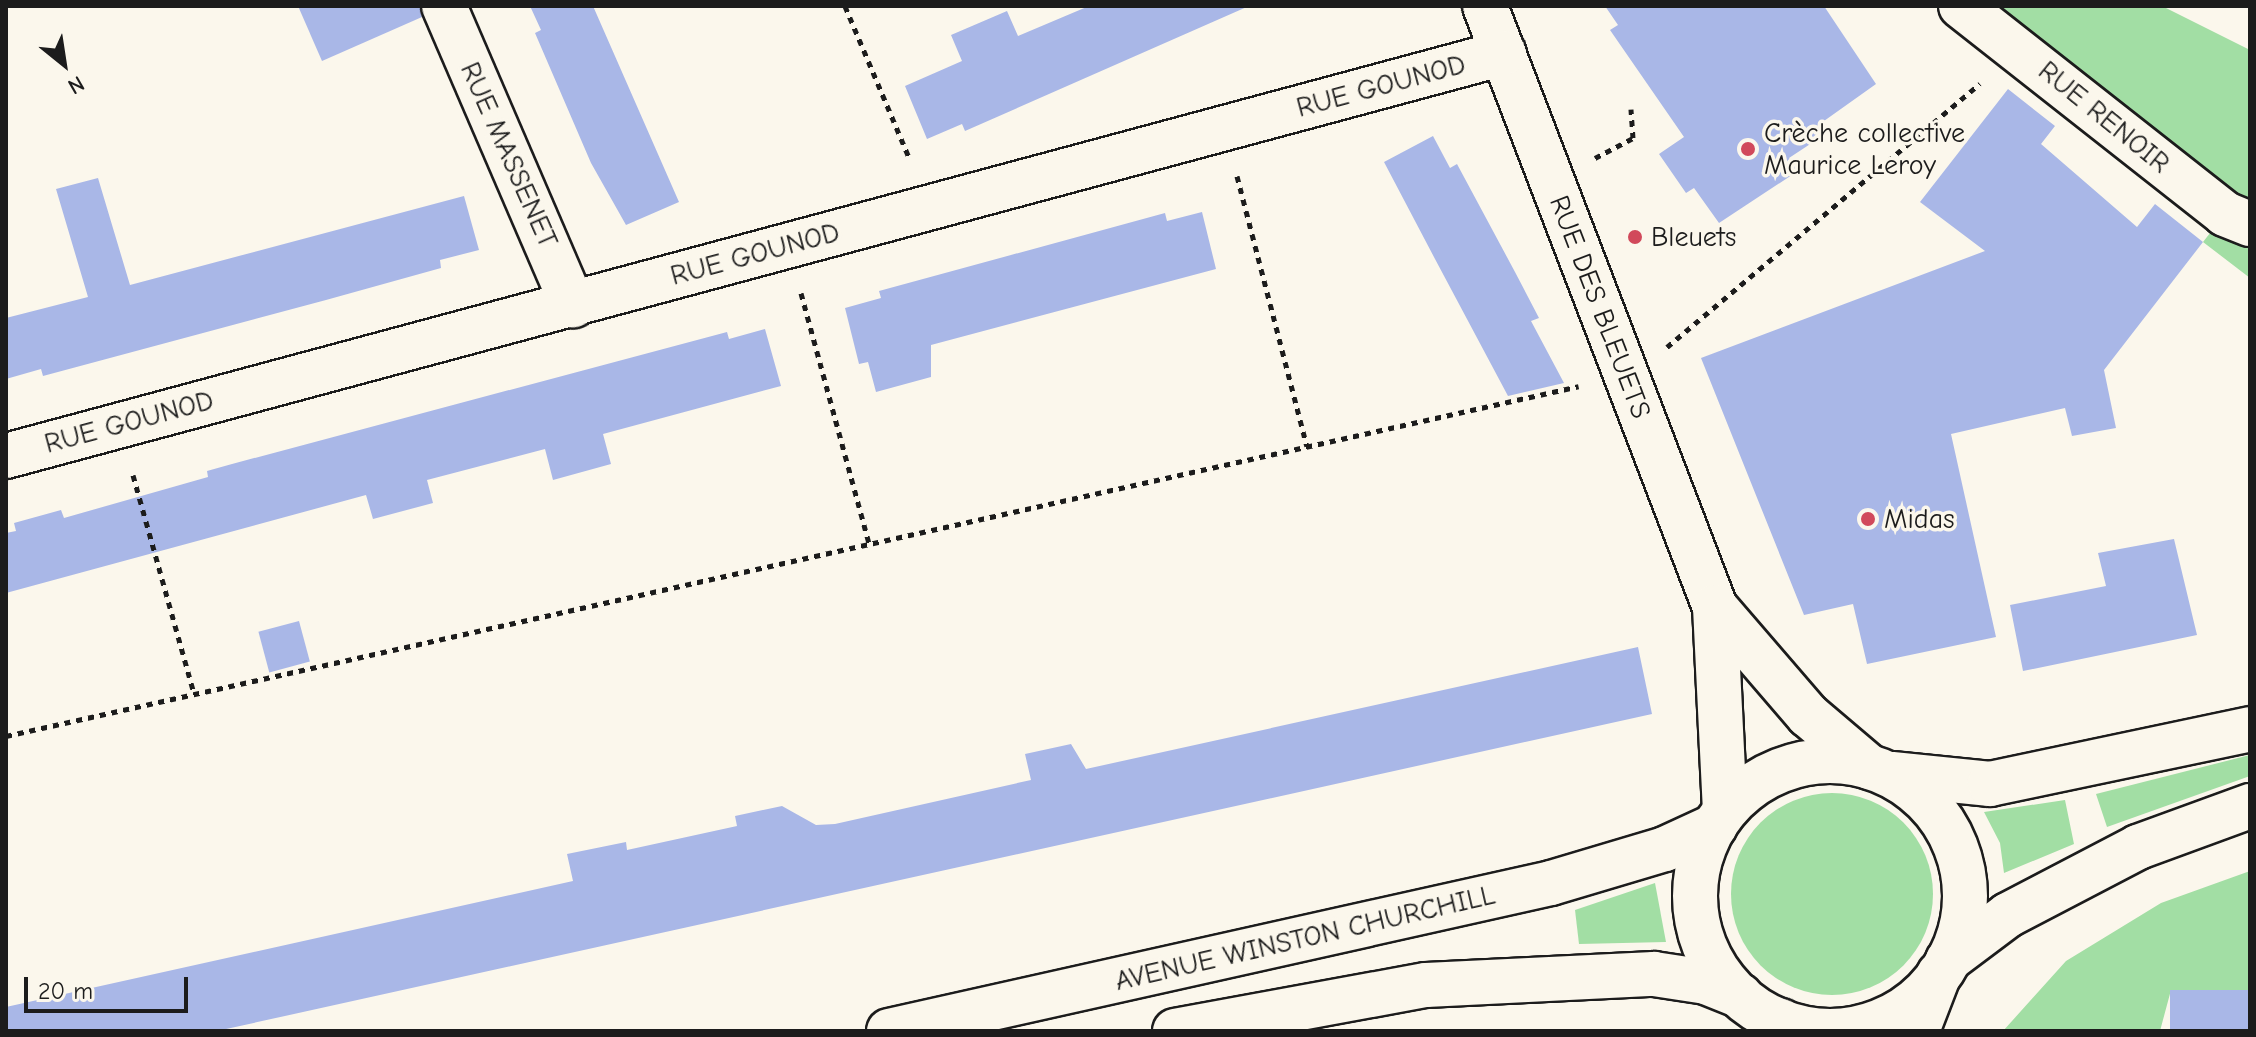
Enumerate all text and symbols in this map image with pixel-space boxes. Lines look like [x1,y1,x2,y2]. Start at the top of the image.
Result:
north arrow [24,24,104,104]
street label: RUE GOUNOD [1293,47,1469,125]
street label: RUE RENOIR [2032,54,2176,180]
street label: RUE MASSENET [453,57,565,253]
text: N [63,70,89,100]
place label: Crèche collective Maurice Leroy [1764,116,1965,182]
marker: Crèche collective Maurice Leroy [1739,140,1757,158]
street label: RUE DES BLEUETS [1542,191,1658,423]
street label: RUE GOUNOD [667,215,843,293]
place label: Bleuets [1651,220,1737,254]
marker: Bleuets [1626,228,1644,246]
street label: RUE GOUNOD [41,383,217,461]
place label: Midas [1884,502,1955,536]
marker: Midas [1859,510,1877,528]
street label: AVENUE WINSTON CHURCHILL [1112,878,1498,998]
scale bar [28,961,192,1011]
text: 20 m [38,977,93,1005]

